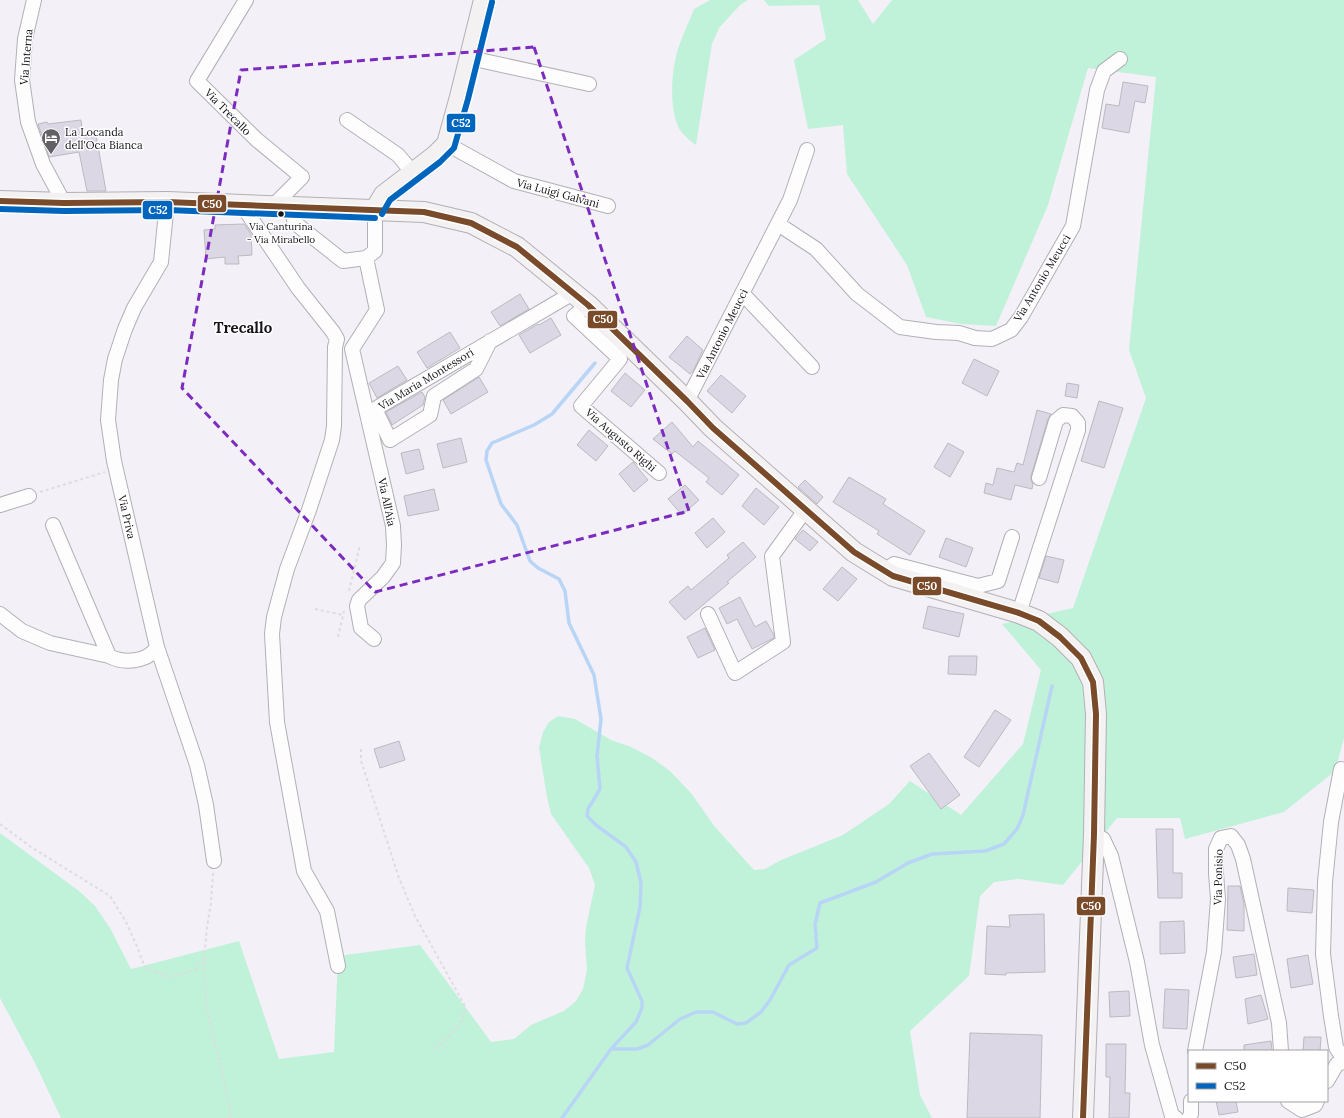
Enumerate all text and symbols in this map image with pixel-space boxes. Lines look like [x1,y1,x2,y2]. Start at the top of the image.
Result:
street label: Via Interna [16,28,35,87]
street label: Via Trecallo [201,85,254,138]
line badge: C52 [446,113,476,133]
text: C52 [451,116,471,130]
place label: La Locanda dell'Oca Bianca [65,125,143,152]
hotel icon: La Locanda dell'Oca Bianca [40,127,62,155]
street label: Via Luigi Galvani [514,175,601,211]
line badge: C50 [197,194,227,213]
text: C50 [202,197,222,211]
line badge: C52 [142,200,173,220]
text: C52 [148,203,168,217]
marker: Via Canturina - Via Mirabello [276,209,286,219]
place label: Via Canturina - Via Mirabello [247,220,315,246]
street label: Via Antonio Meucci [1010,232,1074,325]
street label: Via Antonio Meucci [693,287,751,382]
line badge: C50 [587,310,618,329]
text: C50 [593,312,613,326]
district label: Trecallo [214,318,273,337]
street label: Via Maria Montessori [375,345,476,413]
street label: Via Augusto Righi [582,405,659,475]
street label: Via All'Aia [375,476,399,528]
street label: Via Priva [115,493,139,540]
line badge: C50 [912,576,942,596]
text: C50 [917,579,937,593]
street label: Via Ponisio [1210,849,1225,906]
line badge: C50 [1076,896,1106,916]
text: C50 [1081,899,1101,913]
legend [1188,1050,1328,1102]
text: C50 [1224,1058,1246,1073]
text: C52 [1224,1078,1245,1093]

